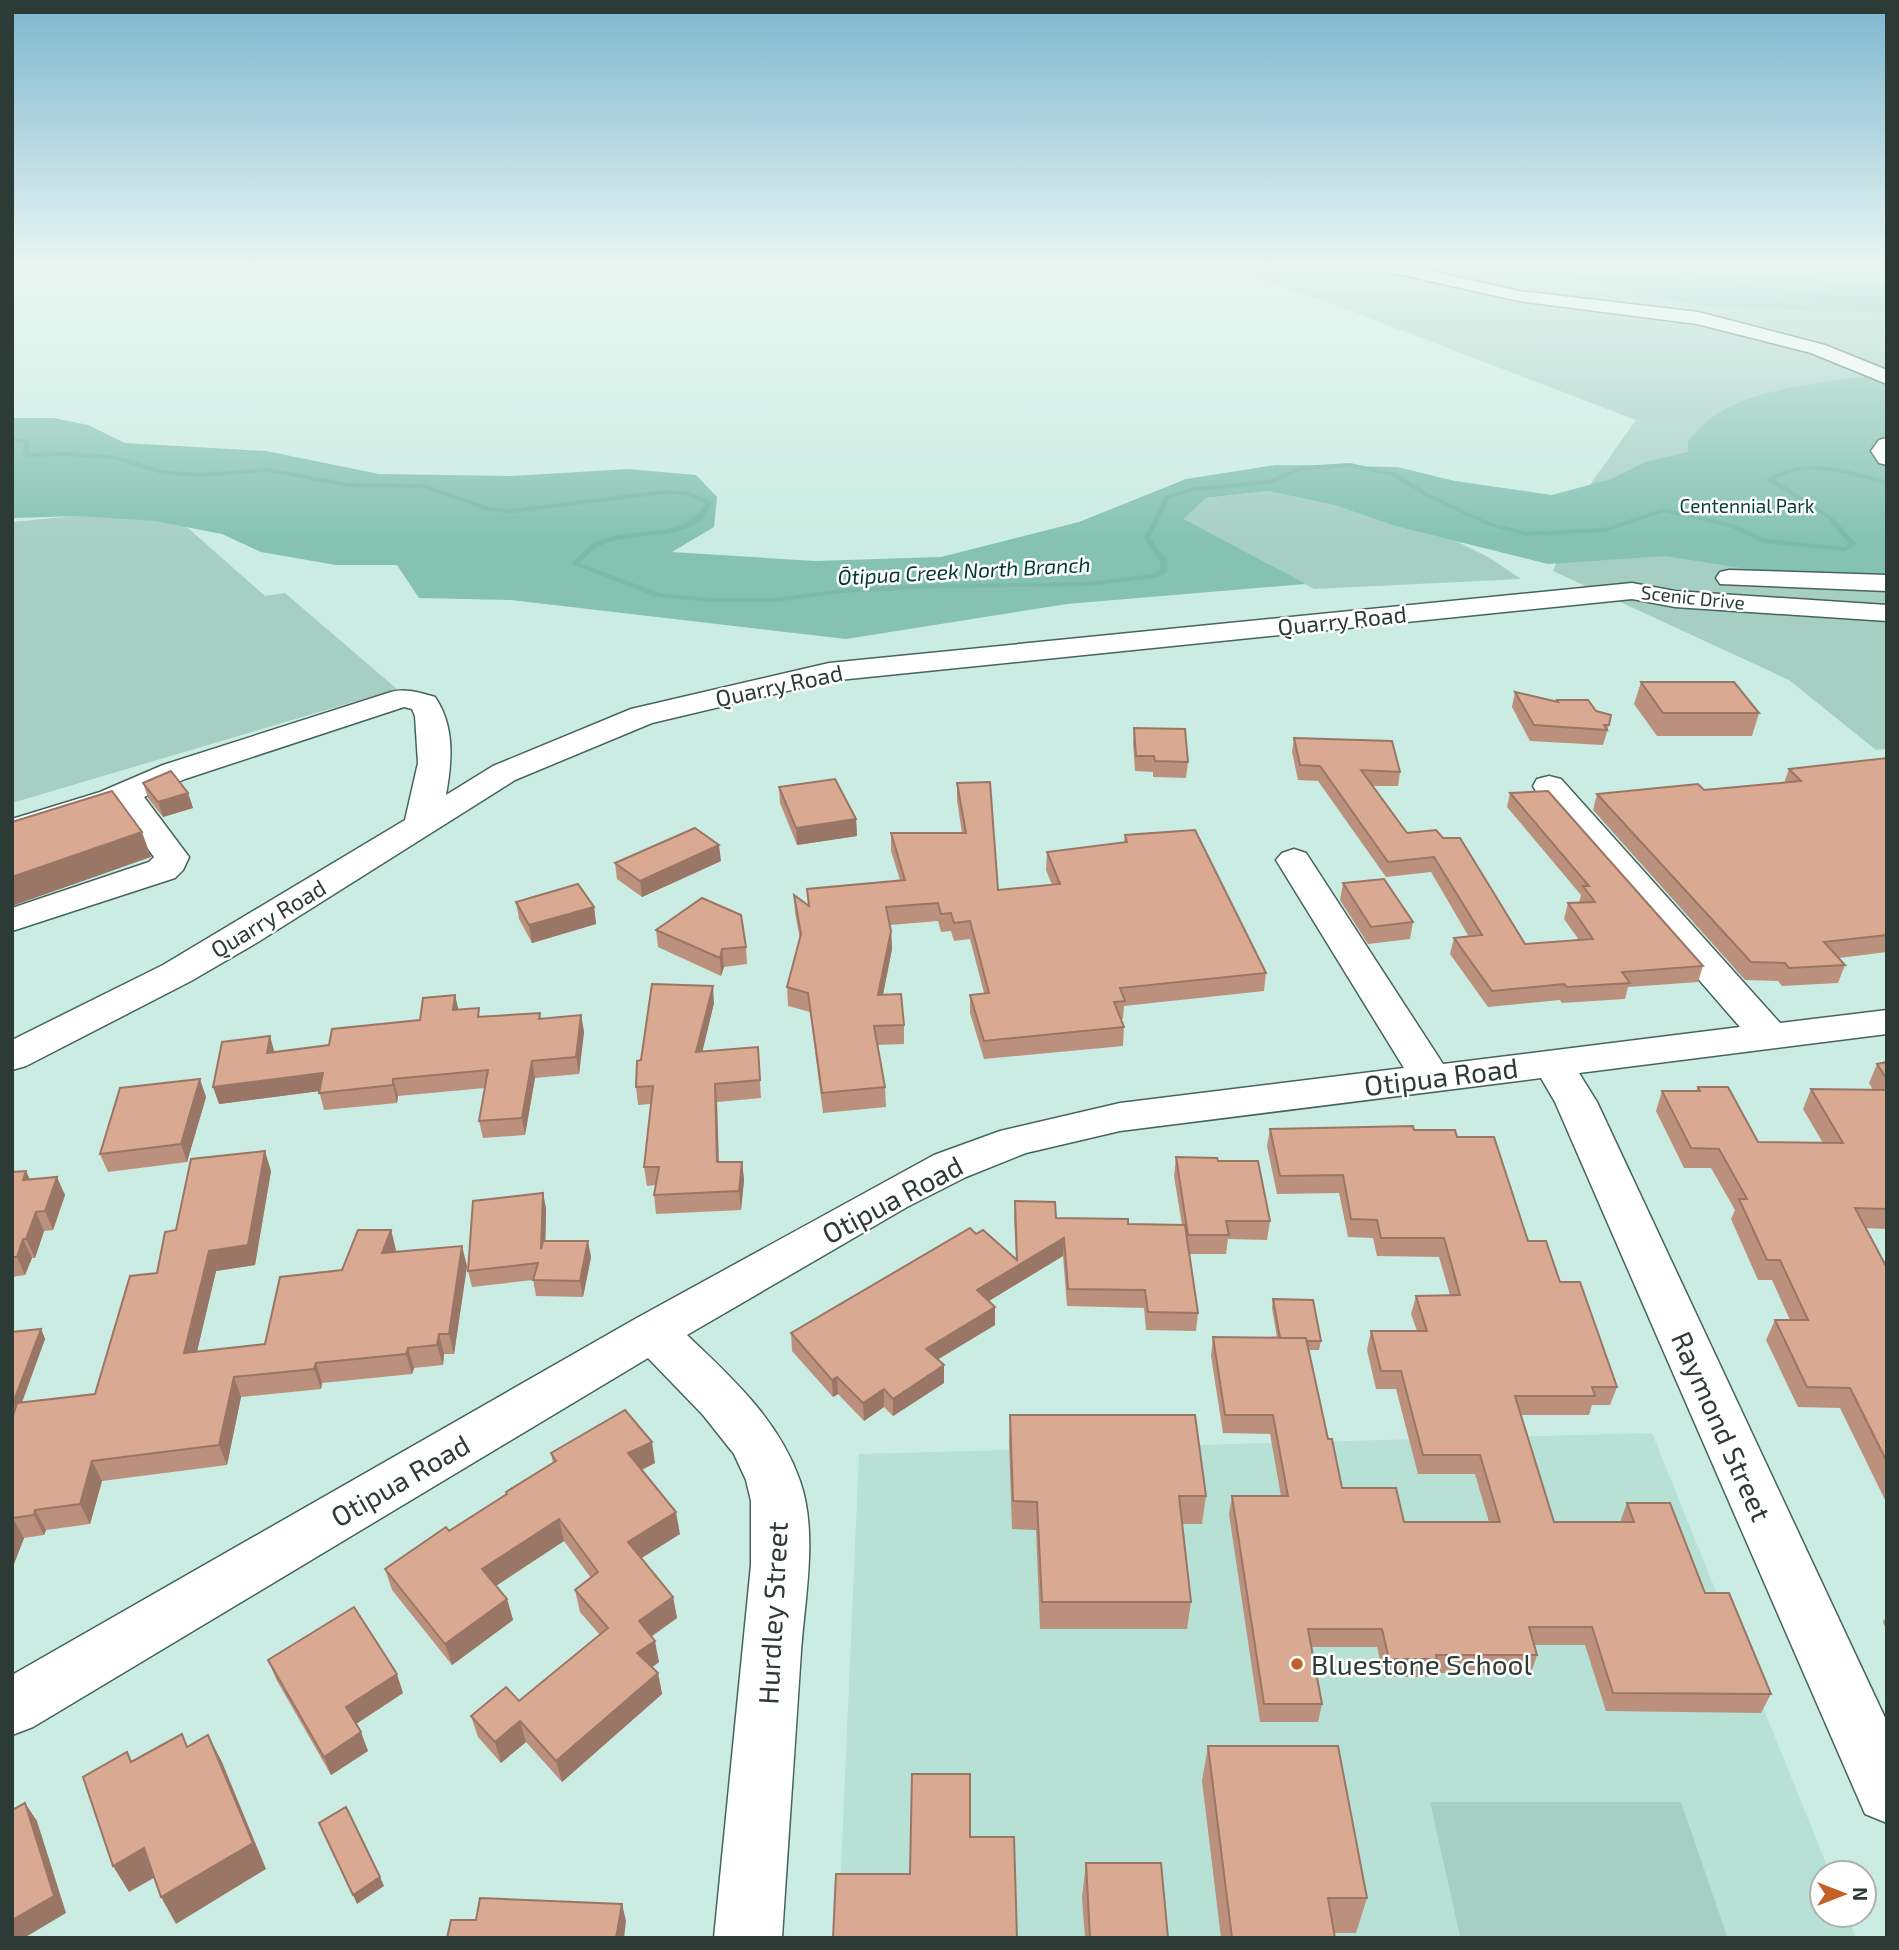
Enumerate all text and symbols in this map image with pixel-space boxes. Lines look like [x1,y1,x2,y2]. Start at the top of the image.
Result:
park label: Centennial Park [1680,494,1815,517]
water label: Ōtipua Creek North Branch [837,551,1091,589]
street label: Scenic Drive [1640,580,1746,614]
street label: Quarry Road [1276,599,1408,641]
street label: Quarry Road [713,658,845,712]
street label: Quarry Road [205,873,331,963]
street label: Otipua Road [1362,1050,1520,1102]
street label: Otipua Road [816,1148,968,1250]
street label: Raymond Street [1665,1326,1779,1526]
street label: Otipua Road [325,1427,475,1533]
street label: Hurdley Street [750,1521,794,1705]
place label: Bluestone School [1311,1647,1532,1681]
marker: Bluestone School [1289,1656,1305,1672]
north arrow [1808,1859,1878,1929]
text: N [1849,1887,1872,1901]

